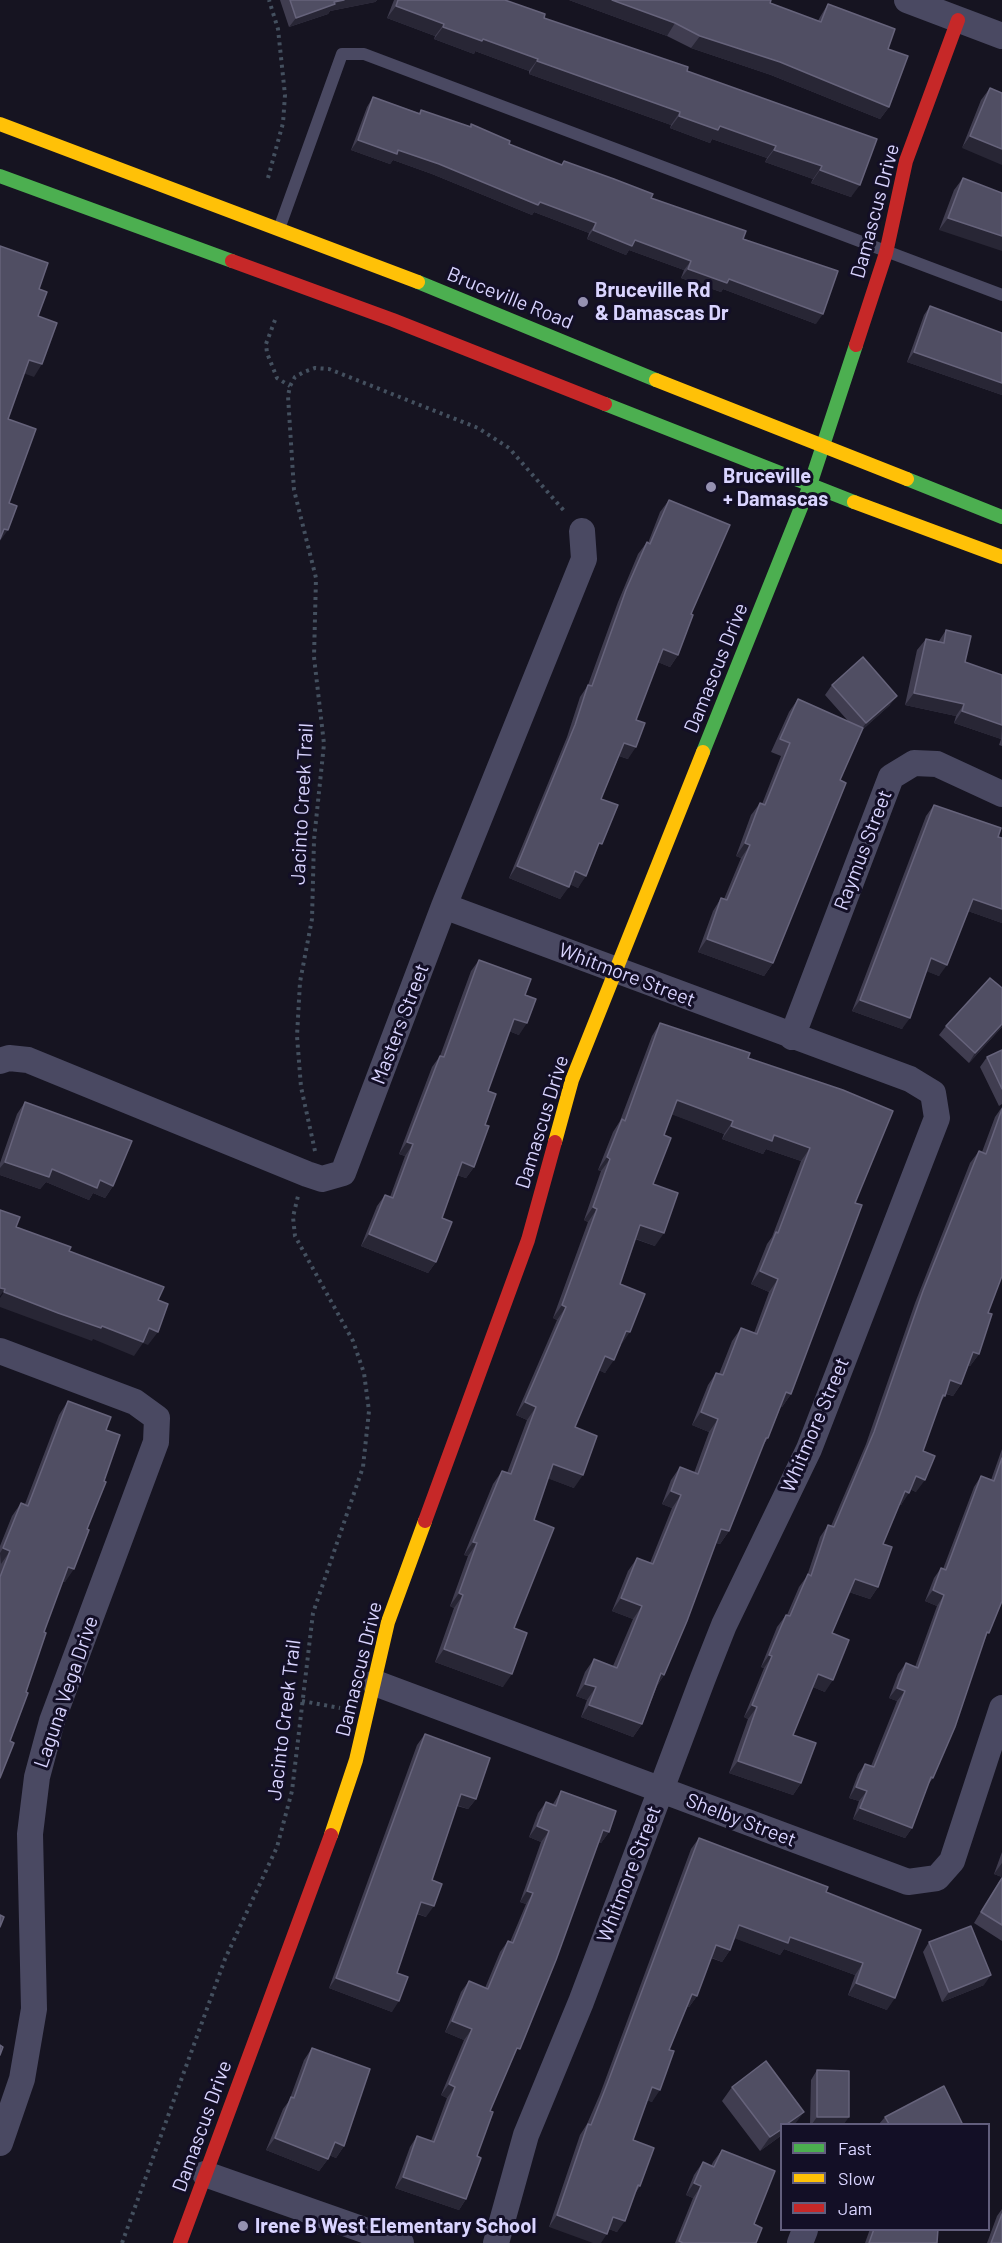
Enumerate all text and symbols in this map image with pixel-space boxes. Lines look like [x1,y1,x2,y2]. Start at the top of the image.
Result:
street label: Damascus Drive [846,141,904,281]
street label: Bruceville Road [443,262,577,334]
place label: Bruceville Rd & Damascas Dr [595,278,729,325]
marker: Bruceville Rd & Damascas Dr [576,295,590,309]
place label: Bruceville + Damascas [723,464,828,511]
marker: Bruceville + Damascas [704,480,718,494]
street label: Damascus Drive [679,599,753,737]
street label: Jacinto Creek Trail [286,722,318,886]
street label: Raymus Street [829,786,897,914]
street label: Whitmore Street [555,938,699,1012]
street label: Masters Street [366,960,434,1088]
street label: Damascus Drive [510,1052,574,1192]
street label: Whitmore Street [776,1354,854,1496]
street label: Damascus Drive [331,1599,387,1739]
street label: Laguna Vega Drive [29,1613,103,1771]
street label: Jacinto Creek Trail [262,1638,306,1802]
street label: Shelby Street [682,1788,800,1852]
street label: Whitmore Street [592,1802,666,1946]
street label: Damascus Drive [167,2057,237,2195]
legend [780,2123,990,2231]
text: Fast [838,2137,872,2159]
text: Slow [838,2167,875,2189]
text: Jam [838,2197,872,2219]
place label: Irene B West Elementary School [255,2214,536,2238]
marker: Irene B West Elementary School [236,2219,250,2233]

